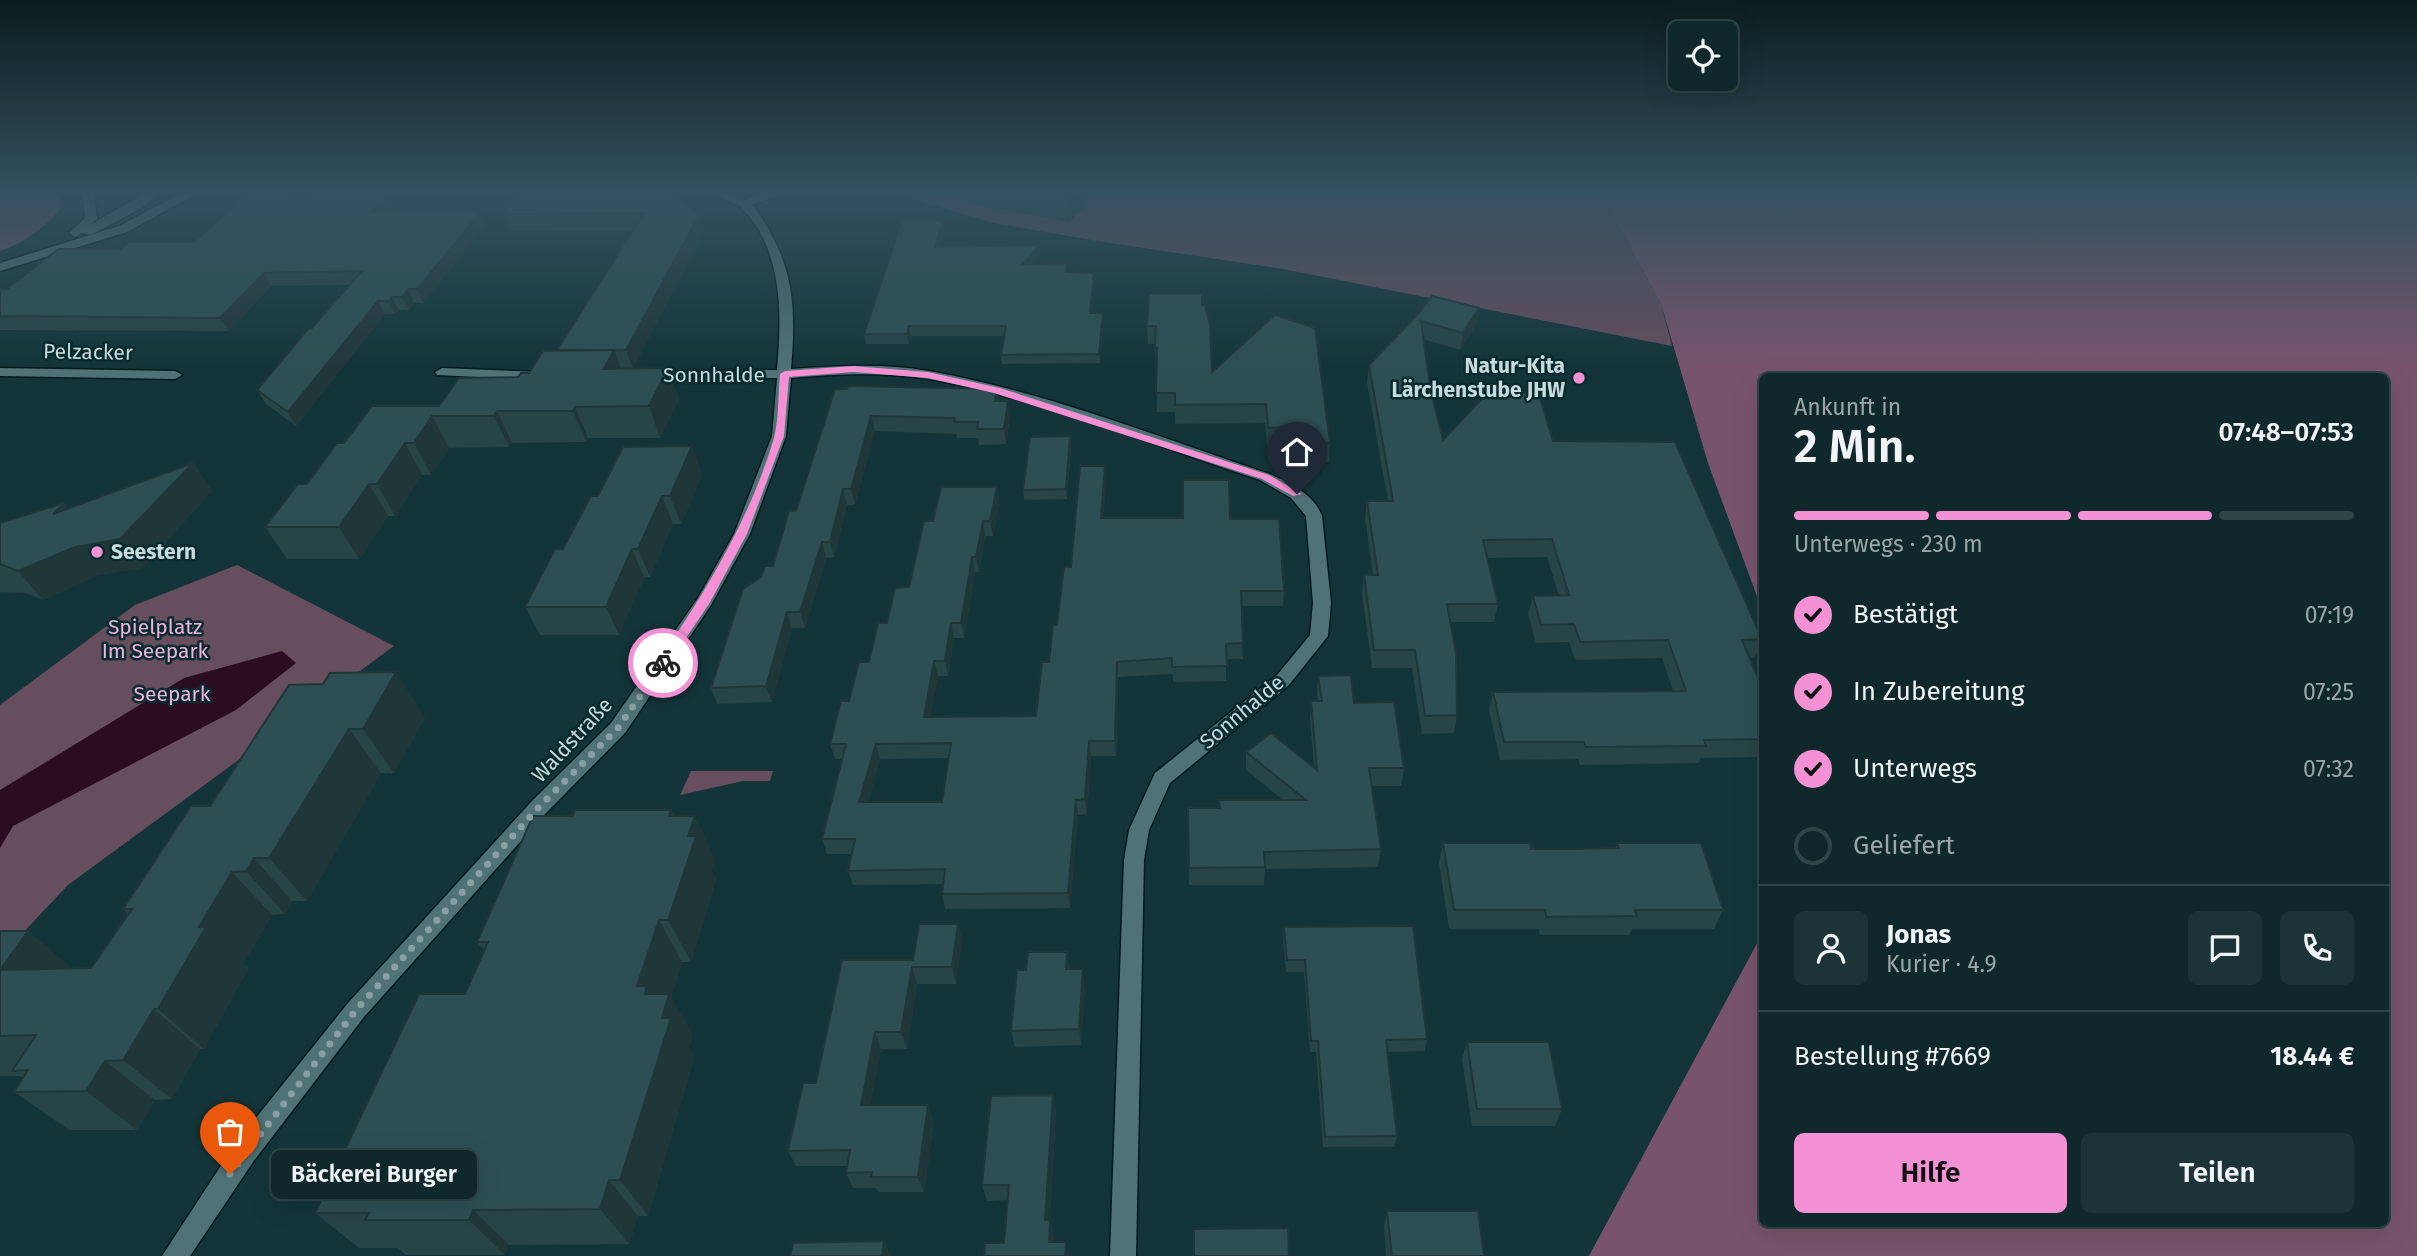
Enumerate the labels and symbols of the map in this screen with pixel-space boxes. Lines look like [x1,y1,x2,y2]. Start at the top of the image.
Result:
street label: Pelzacker [43,338,133,366]
place label: Natur-Kita Lärchenstube JHW [1391,353,1565,403]
street label: Sonnhalde [663,362,765,388]
marker: Natur-Kita Lärchenstube JHW [1571,370,1587,386]
pin [1267,422,1327,494]
place label: Seestern [111,539,196,565]
marker: Seestern [89,544,105,560]
park label: Spielplatz Im Seepark [102,614,209,664]
courier [628,628,698,698]
street label: Sonnhalde [1195,669,1289,755]
park label: Seepark [134,681,211,707]
street label: Waldstraße [526,692,618,788]
pin [200,1102,260,1174]
callout: Bäckerei Burger [272,1150,478,1198]

